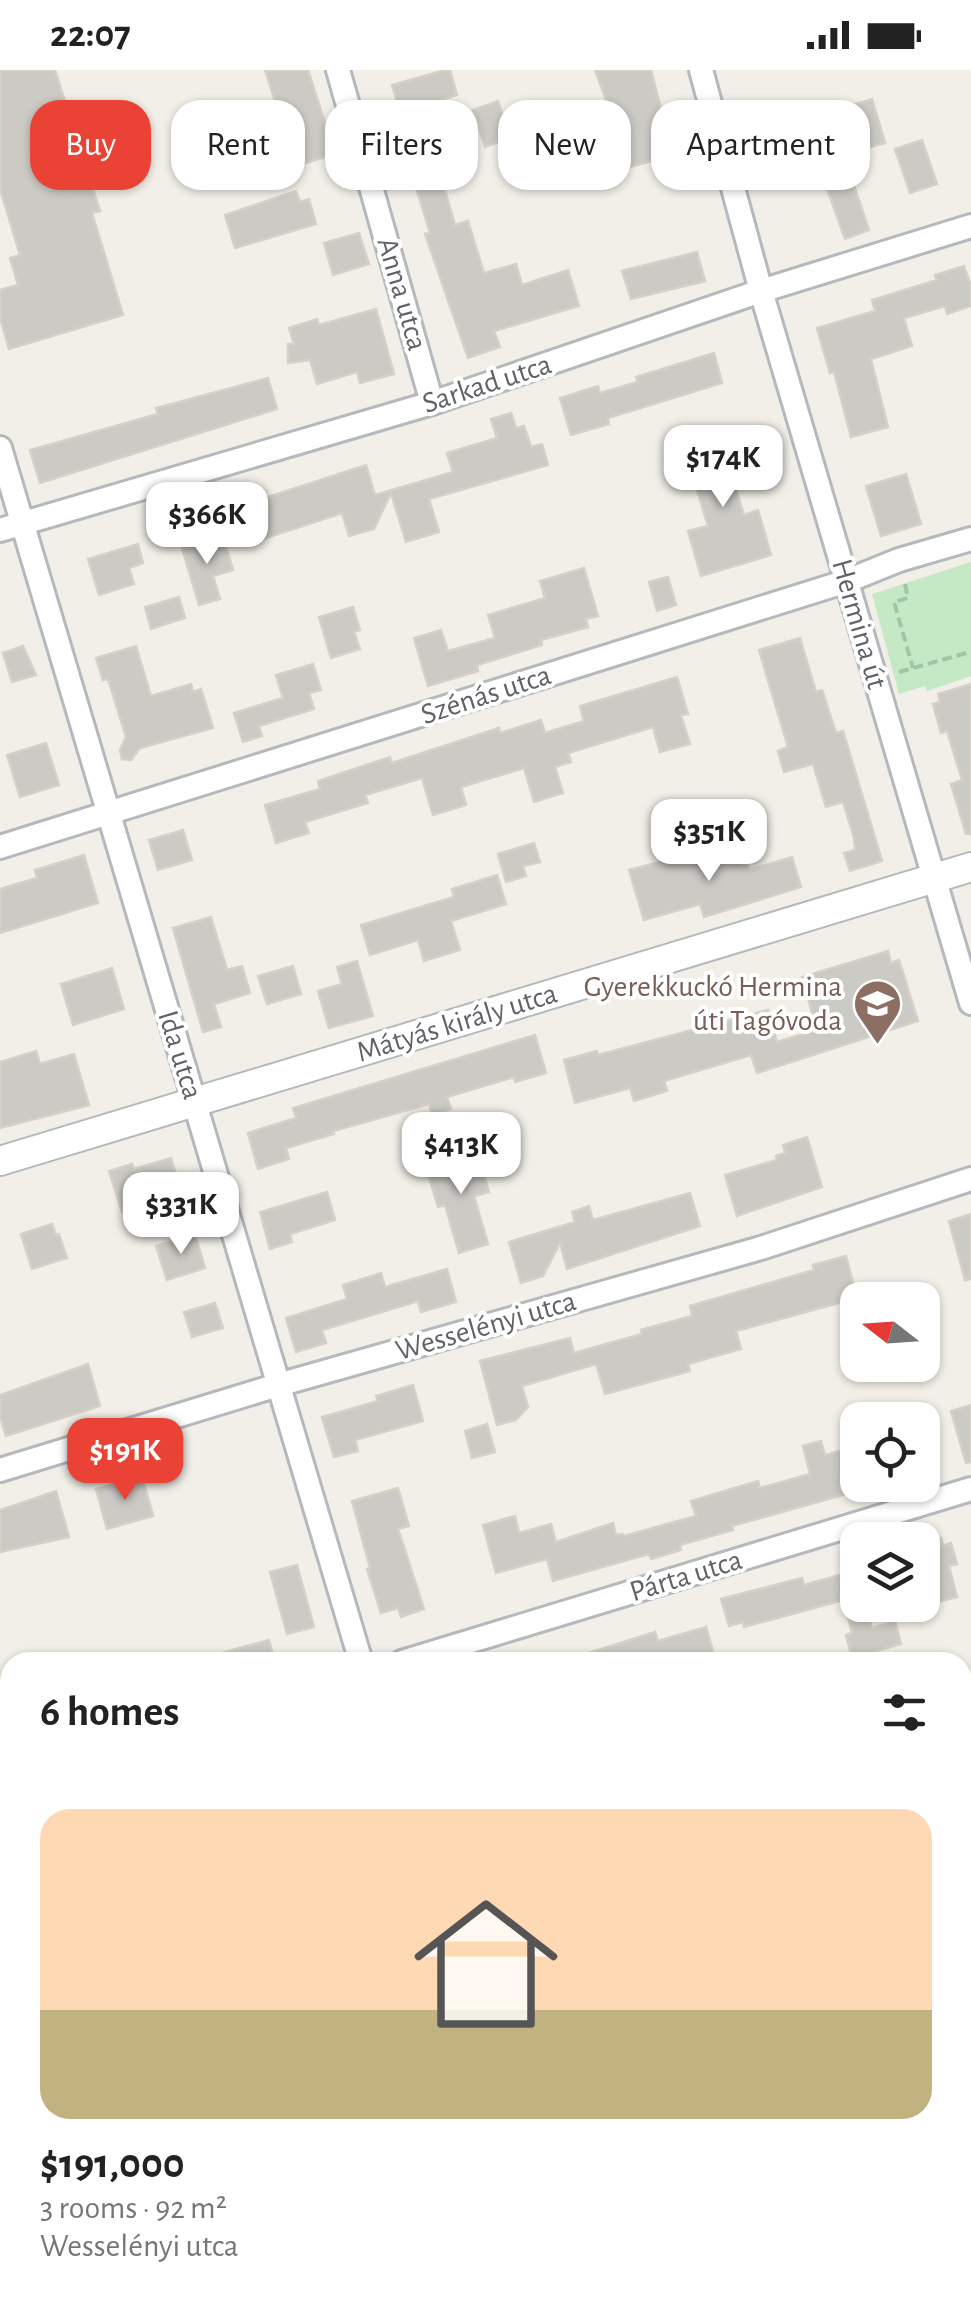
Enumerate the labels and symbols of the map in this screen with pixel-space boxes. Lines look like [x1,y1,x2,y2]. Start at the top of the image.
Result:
street label: Anna utca [372,234,432,354]
street label: Sarkad utca [419,349,555,419]
pin: $174K [653,425,793,510]
pin: $366K [137,482,277,567]
street label: Hermina út [826,556,892,693]
street label: Szénás utca [417,660,555,730]
pin: $351K [639,799,779,884]
place label: Gyerekkuckó Hermina úti Tagóvoda [584,972,842,1036]
street label: Mátyás király utca [353,978,561,1068]
school or university icon: Gyerekkuckó Hermina úti Tagóvoda [851,978,903,1046]
street label: Ida utca [152,1007,208,1103]
pin: $413K [391,1112,531,1197]
pin: $331K [111,1172,251,1257]
north arrow [840,1282,940,1382]
street label: Wesselényi utca [392,1286,580,1366]
pin: $191K [55,1418,195,1503]
street label: Párta utca [626,1545,746,1607]

